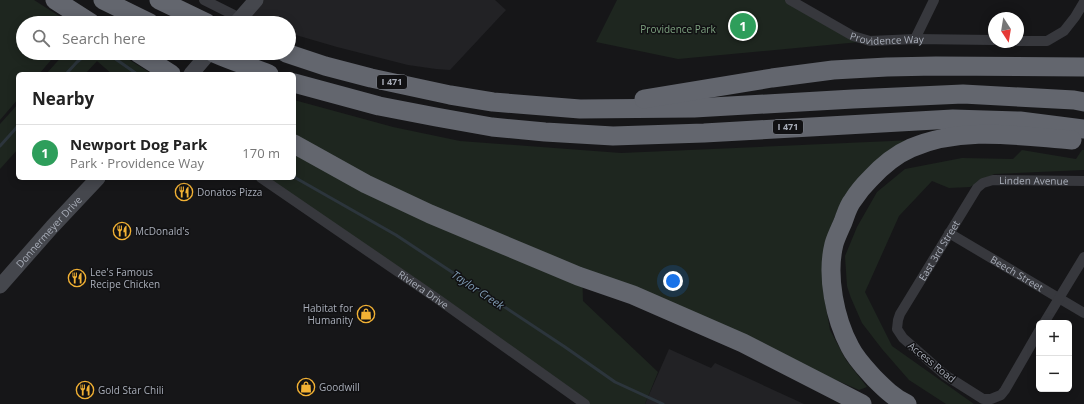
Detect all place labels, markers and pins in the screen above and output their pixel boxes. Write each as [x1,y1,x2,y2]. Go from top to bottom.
pin: 1 [730,11,756,41]
restaurant icon: Donatos Pizza [174,182,194,202]
place label: Donatos Pizza [197,185,262,199]
restaurant icon: McDonald's [112,221,132,241]
place label: McDonald's [135,224,190,238]
place label: Lee's Famous Recipe Chicken [90,265,160,291]
restaurant icon: Lee's Famous Recipe Chicken [67,268,87,288]
place label: Habitat for Humanity [303,301,354,327]
shop icon: Habitat for Humanity [356,304,376,324]
shop icon: Goodwill [296,377,316,397]
restaurant icon: Gold Star Chili [75,380,95,400]
place label: Goodwill [319,380,360,394]
place label: Gold Star Chili [98,383,164,397]

